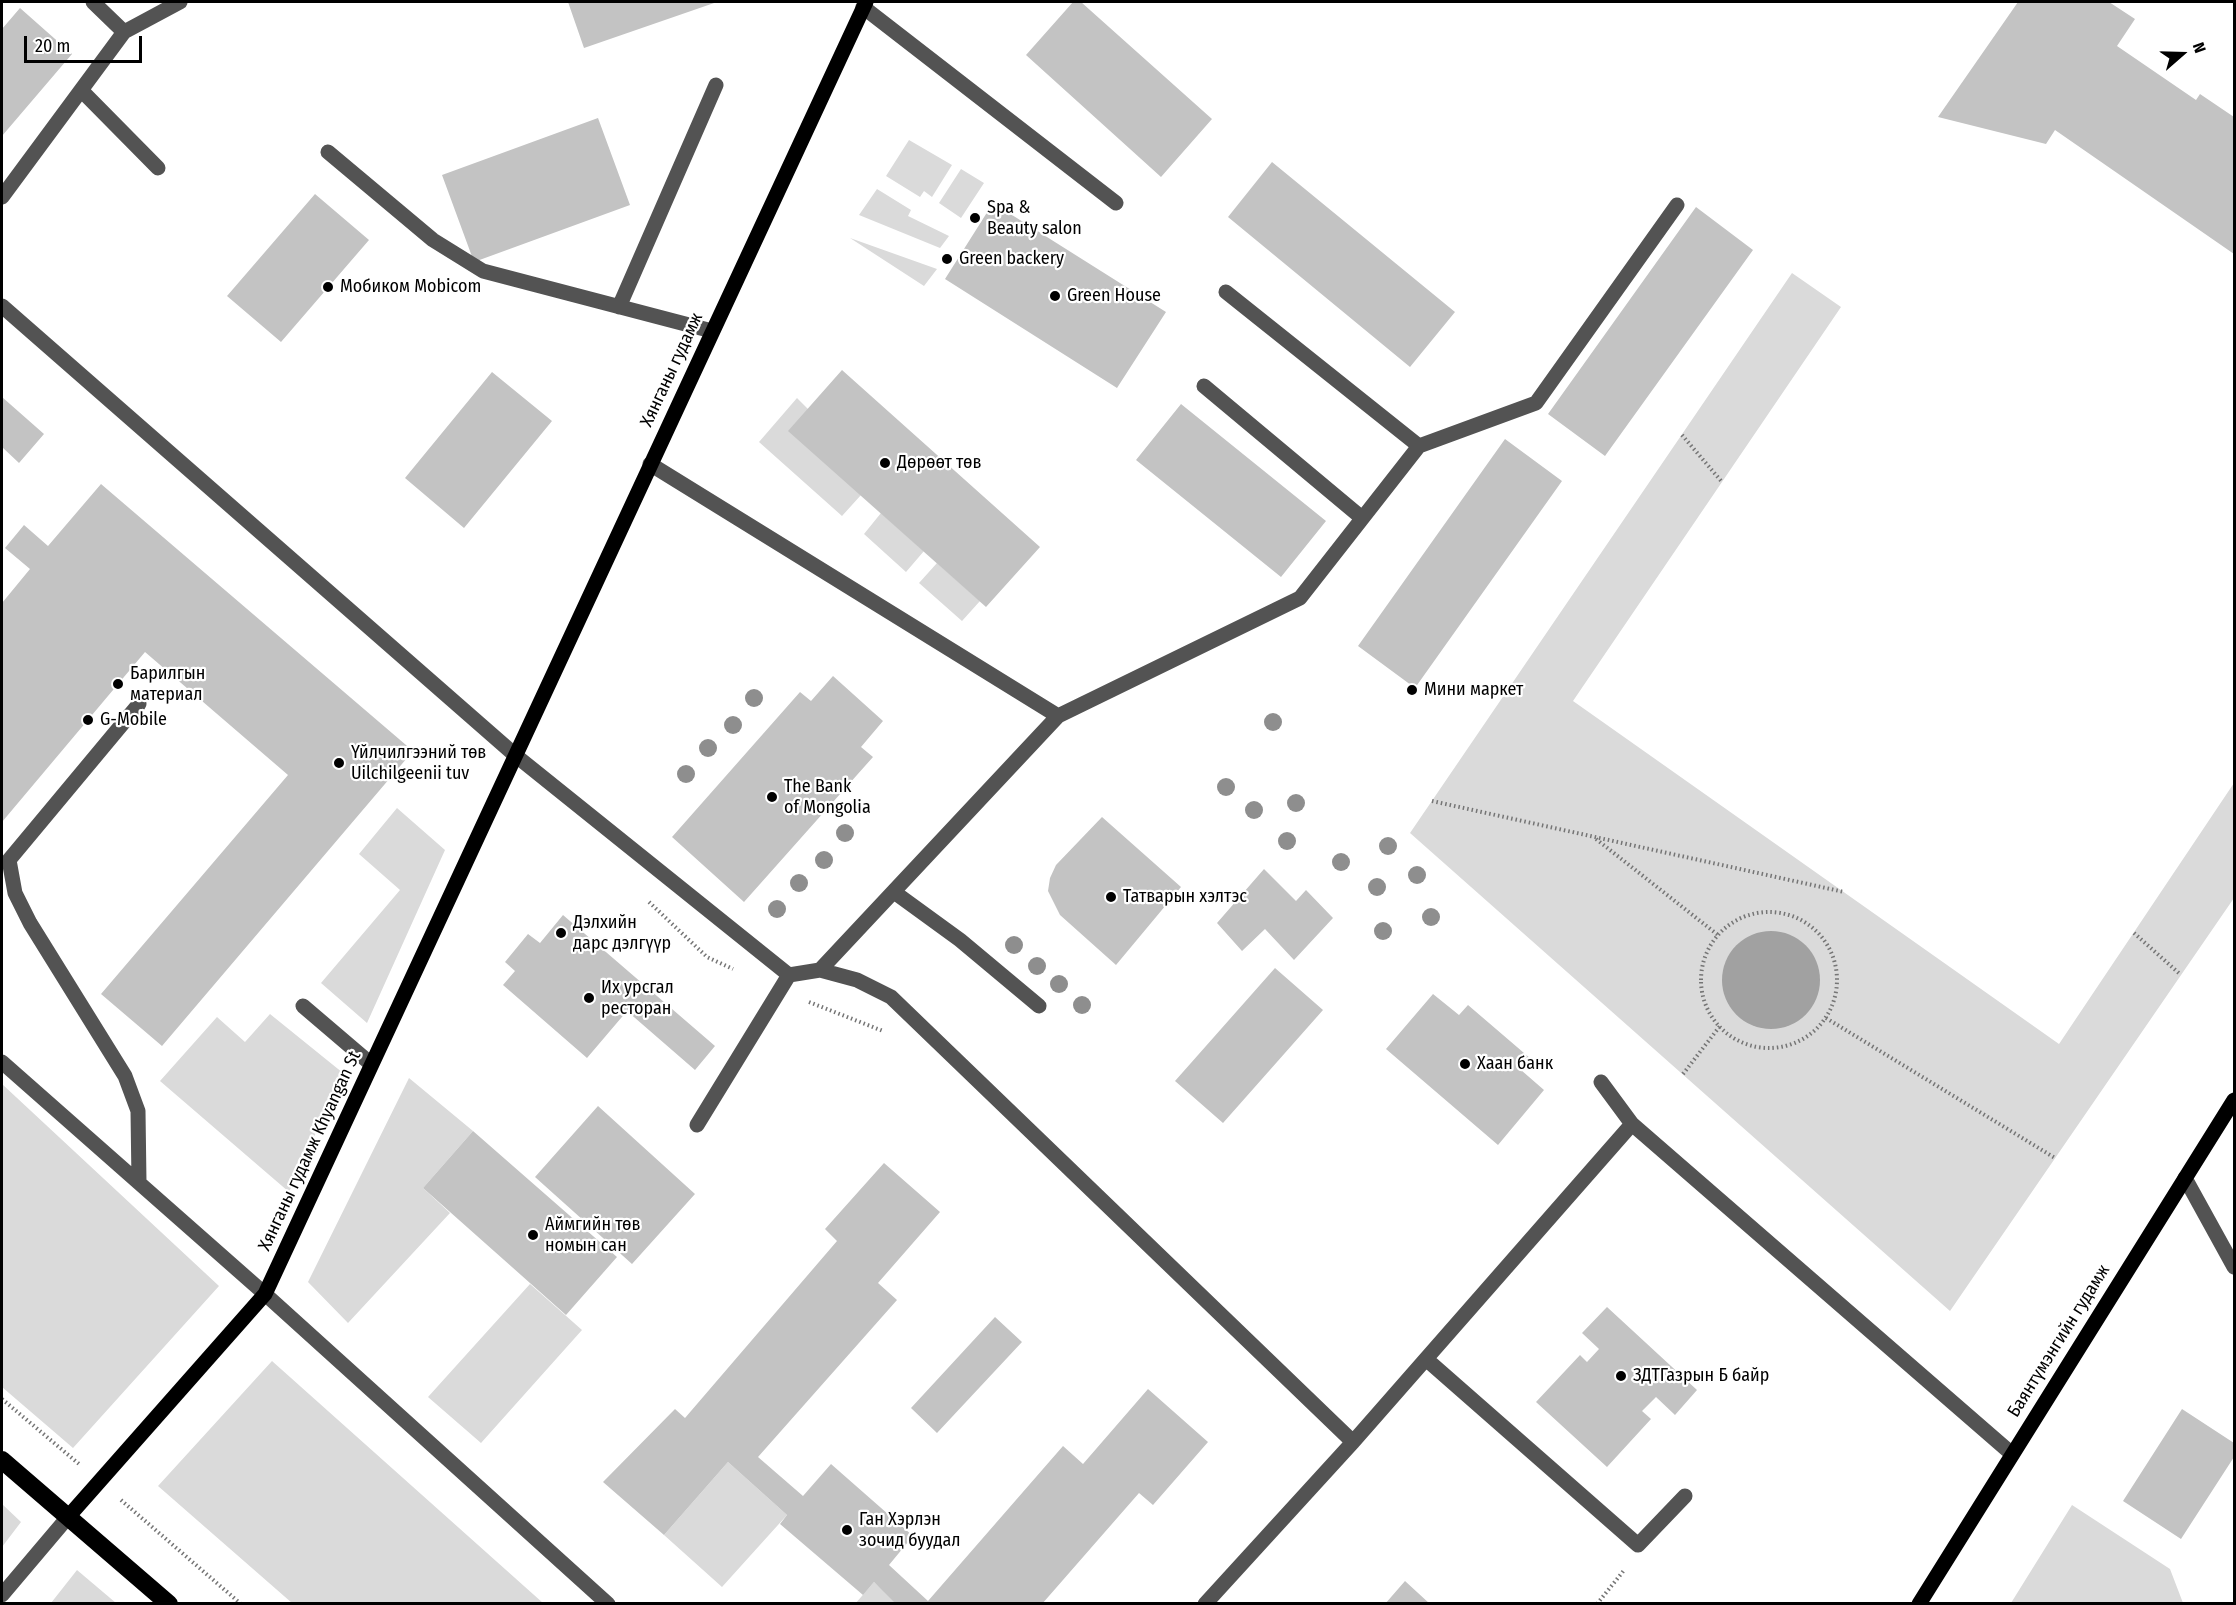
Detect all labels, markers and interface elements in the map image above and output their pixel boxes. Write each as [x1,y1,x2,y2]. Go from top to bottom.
scale bar [27,24,146,62]
north arrow [2152,24,2212,84]
text: 20 m [35,35,70,57]
text: N [2189,40,2210,55]
place label: Spa & Beauty salon [987,197,1082,240]
marker: Spa & Beauty salon [968,211,982,225]
place label: Green backery [959,248,1064,270]
marker: Green backery [940,252,954,266]
place label: Мобиком Mobicom [340,276,481,298]
marker: Мобиком Mobicom [321,280,335,294]
place label: Green House [1067,285,1161,307]
marker: Green House [1048,289,1062,303]
street label: Хянганы гудамж [636,310,708,430]
place label: Дөрөөт төв [897,452,981,474]
marker: Дөрөөт төв [878,456,892,470]
place label: Барилгын материал [130,663,205,706]
marker: Барилгын материал [111,677,125,691]
place label: Мини маркет [1424,679,1523,701]
marker: Мини маркет [1405,683,1419,697]
place label: G-Mobile [100,709,167,731]
marker: G-Mobile [81,713,95,727]
place label: Үйлчилгээний төв Uilchilgeenii tuv [351,742,486,784]
marker: Үйлчилгээний төв Uilchilgeenii tuv [332,756,346,770]
place label: The Bank of Mongolia [784,776,871,818]
marker: The Bank of Mongolia [765,790,779,804]
place label: Татварын хэлтэс [1123,886,1247,908]
marker: Татварын хэлтэс [1104,890,1118,904]
place label: Дэлхийн дарс дэлгүүр [573,912,671,954]
marker: Дэлхийн дарс дэлгүүр [554,926,568,940]
place label: Их урсгал ресторан [601,977,674,1020]
marker: Их урсгал ресторан [582,991,596,1005]
street label: Хянганы гудамж Khyangan St [254,1048,366,1254]
place label: Хаан банк [1477,1053,1553,1075]
marker: Хаан банк [1458,1057,1472,1071]
place label: Аймгийн төв номын сан [545,1214,641,1256]
marker: Аймгийн төв номын сан [526,1228,540,1242]
street label: Баянтүмэнгийн гудамж [2003,1261,2115,1421]
place label: ЗДТГазрын Б байр [1633,1365,1769,1387]
marker: ЗДТГазрын Б байр [1614,1369,1628,1383]
place label: Ган Хэрлэн зочид буудал [859,1509,961,1552]
marker: Ган Хэрлэн зочид буудал [840,1523,854,1537]

